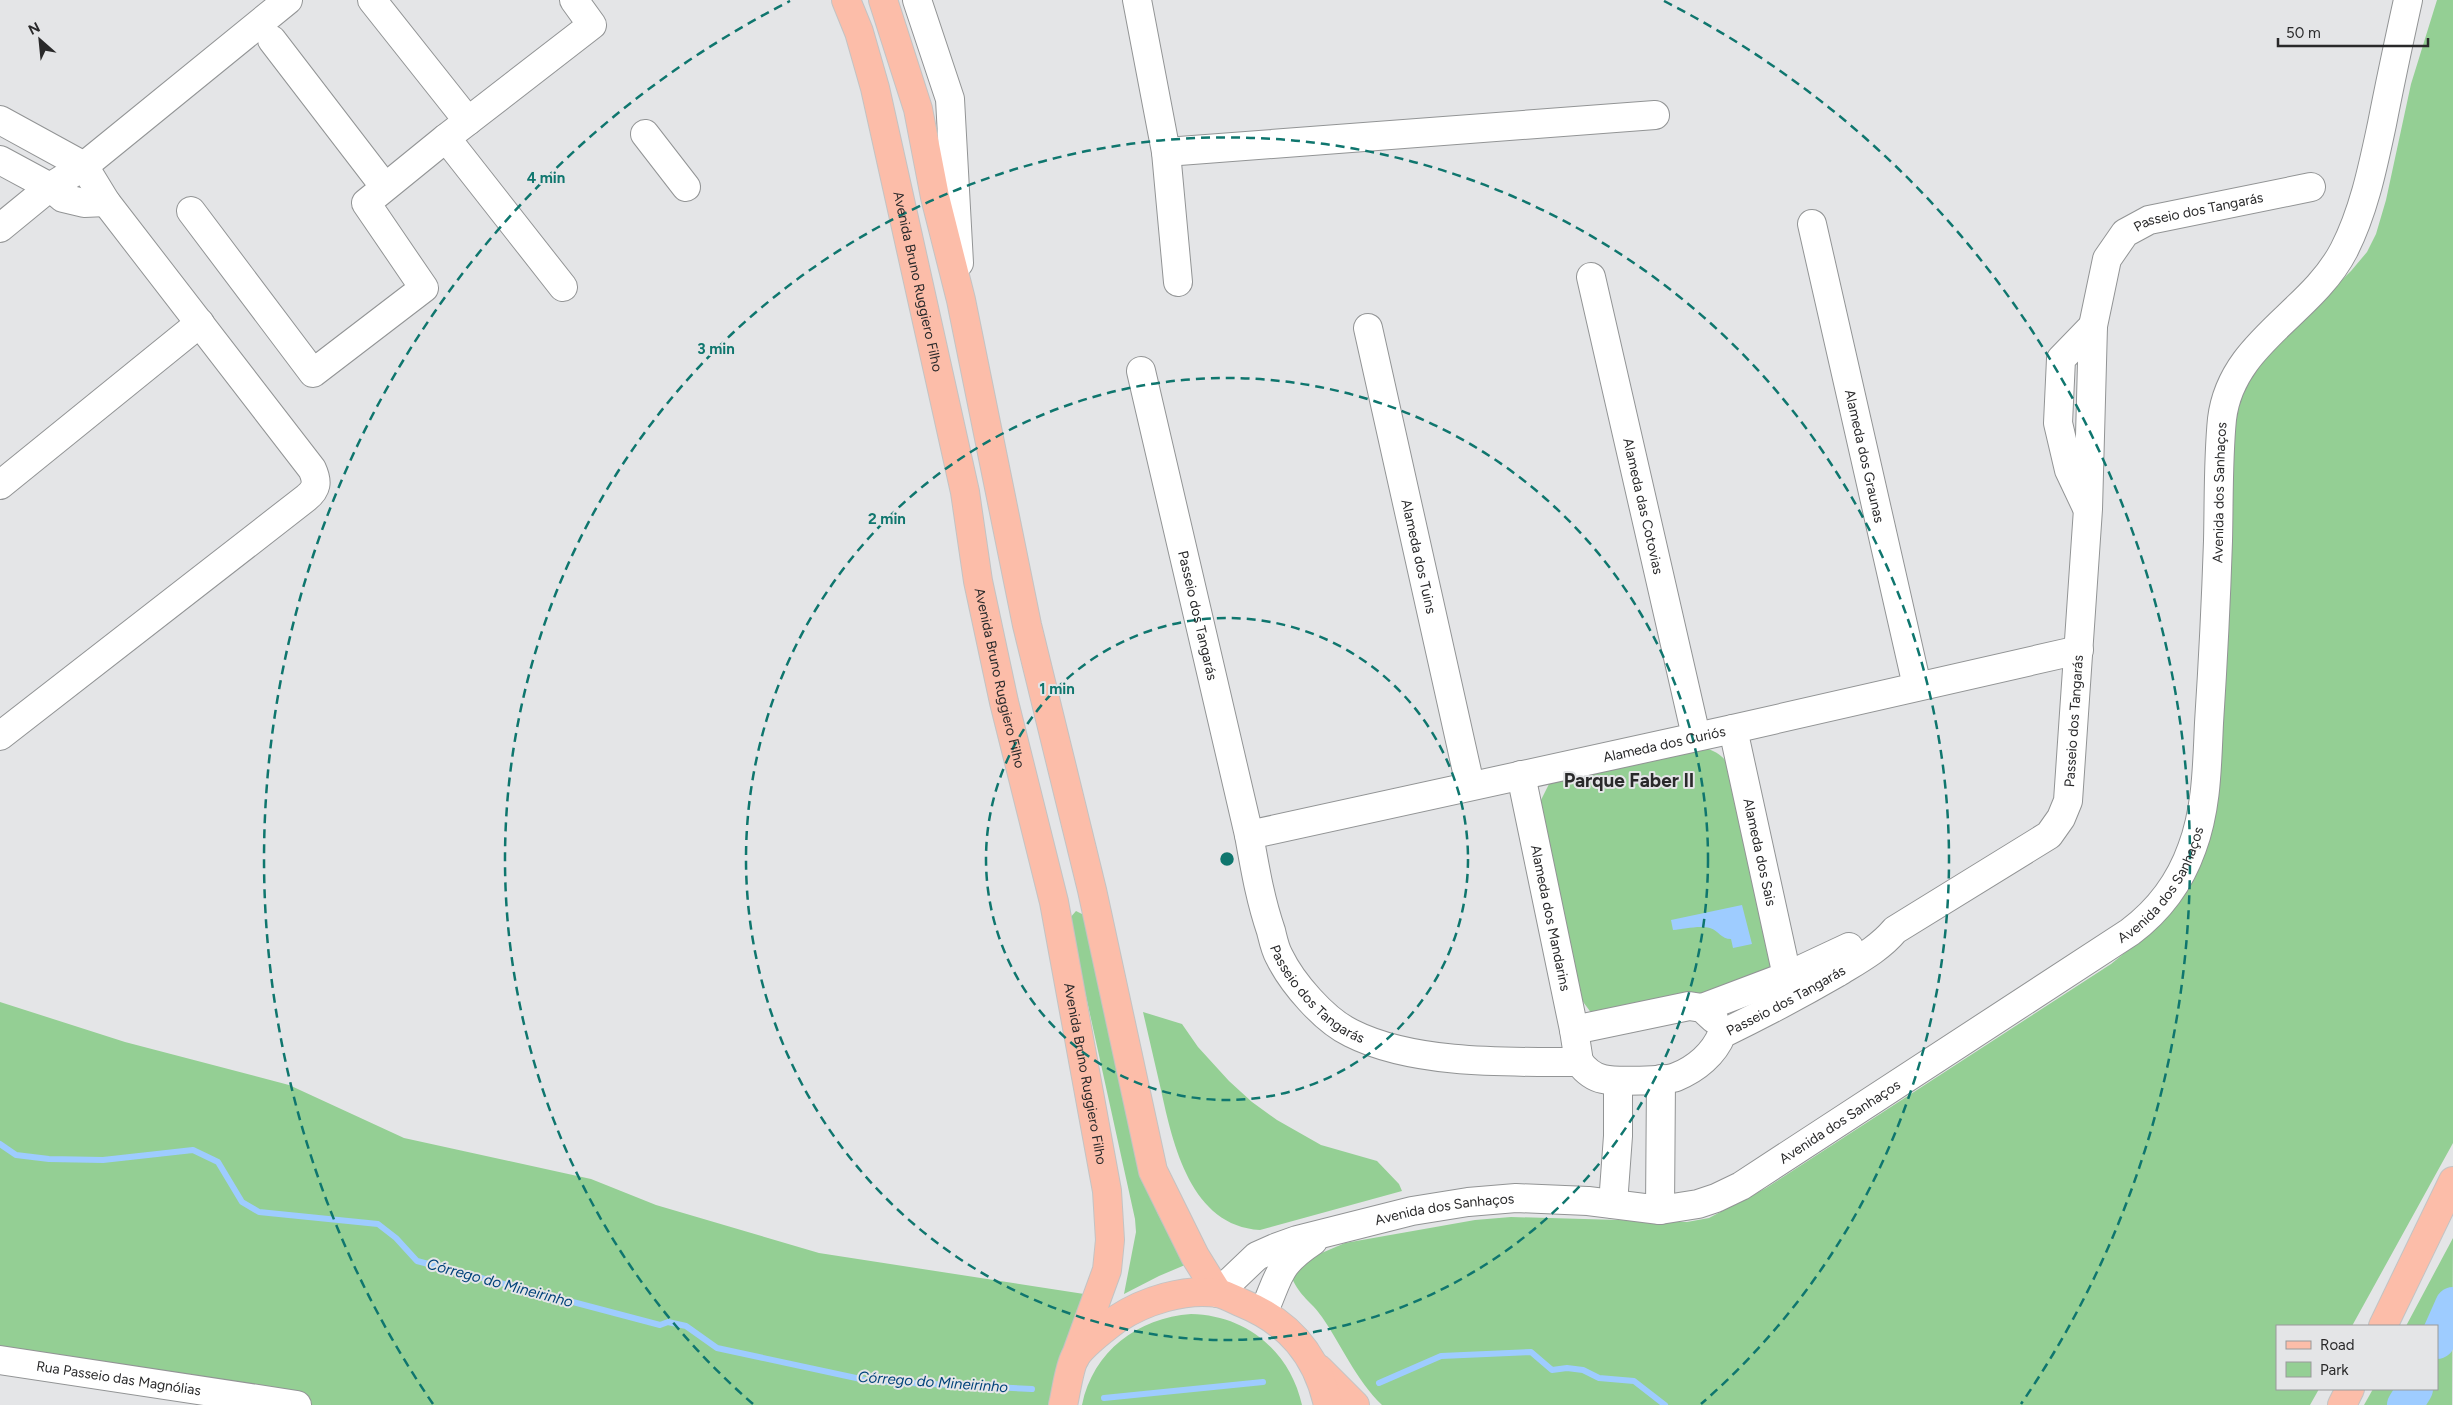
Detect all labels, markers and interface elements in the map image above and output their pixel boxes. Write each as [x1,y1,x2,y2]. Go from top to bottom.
north arrow [15,15,65,65]
scale bar [2278,15,2428,47]
text: N [26,19,43,39]
text: 50 m [2286,24,2321,42]
text: 4 min [527,169,565,187]
street label: Passeio dos Tangarás [2131,189,2265,236]
street label: Avenida Bruno Ruggiero Filho [889,190,946,374]
text: 3 min [697,340,735,358]
street label: Alameda dos Graunas [1841,388,1888,525]
street label: Avenida dos Sanhaços [2209,421,2231,563]
street label: Alameda das Cotovias [1619,436,1667,576]
street label: Alameda dos Tuins [1397,498,1440,615]
text: 2 min [868,510,906,528]
street label: Passeio dos Tangarás [1174,549,1221,682]
street label: Avenida Bruno Ruggiero Filho [971,586,1028,770]
street label: Passeio dos Tangarás [2061,654,2087,788]
text: 1 min [1039,680,1075,698]
street label: Alameda dos Curiós [1601,723,1727,766]
district label: Parque Faber II [1564,769,1694,792]
street label: Alameda dos Sais [1739,797,1779,908]
street label: Avenida dos Sanhaços [2115,825,2207,947]
street label: Alameda dos Mandarins [1527,843,1574,993]
centre of rings [1218,850,1236,868]
street label: Passeio dos Tangarás [1266,943,1367,1047]
street label: Passeio dos Tangarás [1724,962,1849,1040]
street label: Avenida Bruno Ruggiero Filho [1060,981,1110,1166]
street label: Avenida dos Sanhaços [1776,1076,1904,1168]
street label: Avenida dos Sanhaços [1373,1190,1515,1229]
water label: Córrego do Mineirinho [425,1255,575,1311]
legend [2276,1325,2438,1390]
text: Road [2320,1336,2355,1354]
street label: Rua Passeio das Magnólias [35,1358,202,1399]
text: Park [2320,1361,2349,1379]
water label: Córrego do Mineirinho [857,1368,1009,1396]

